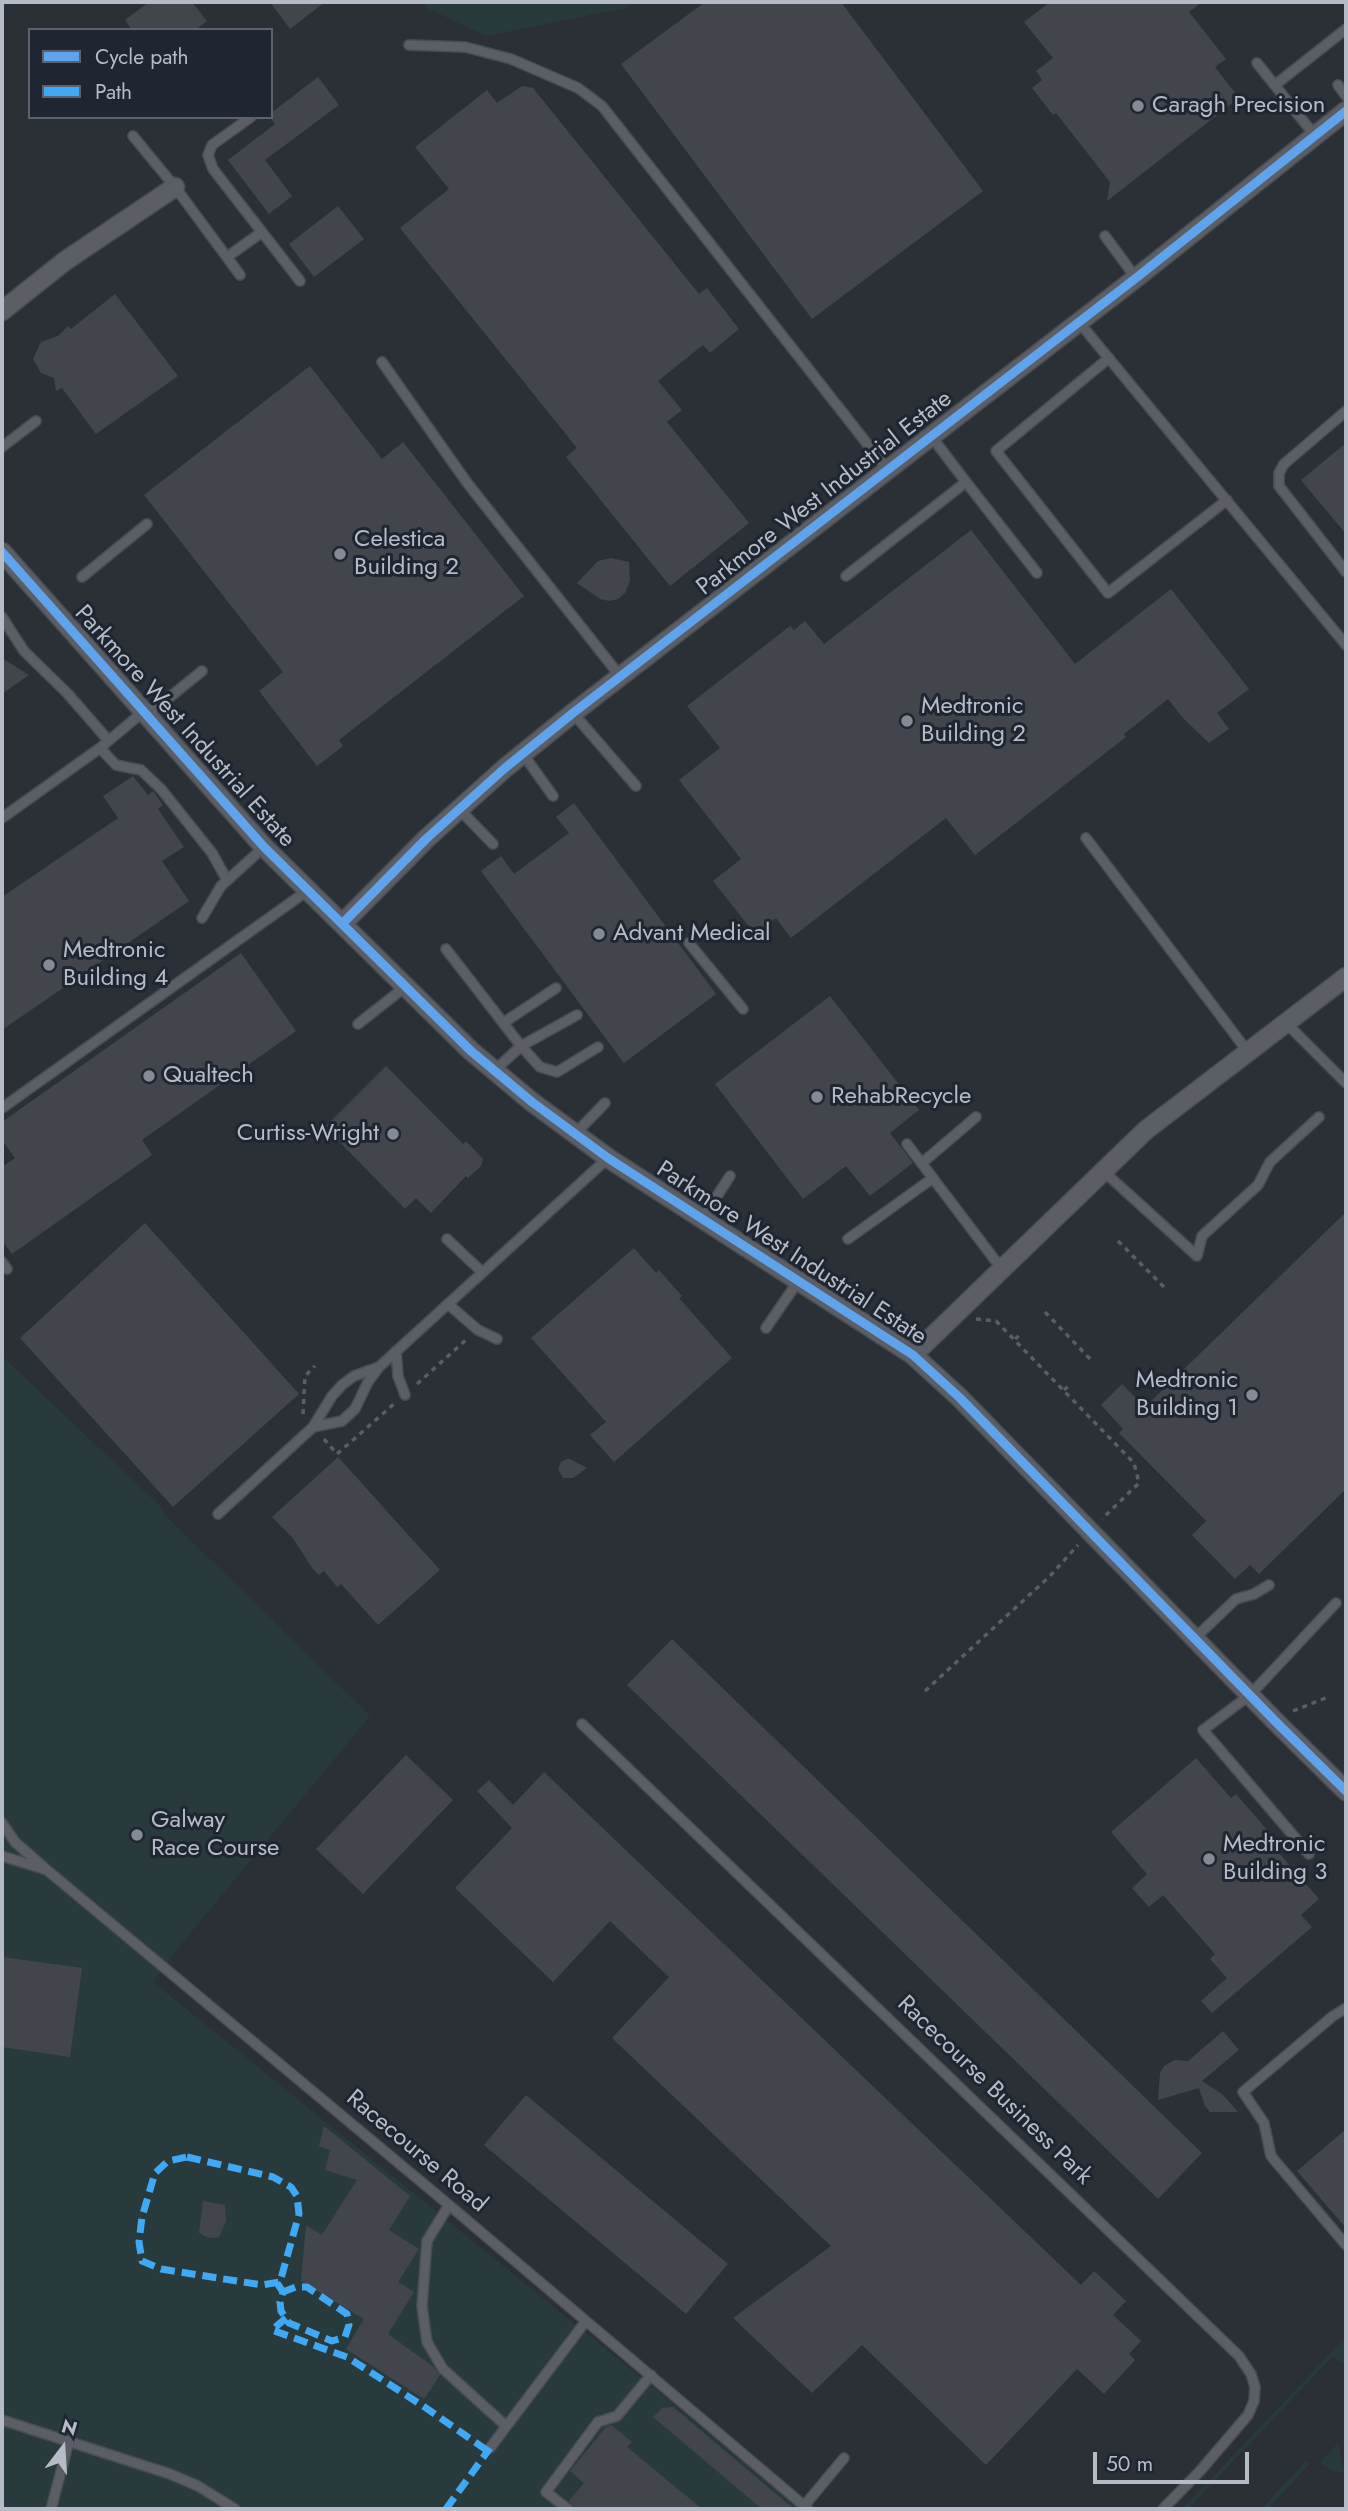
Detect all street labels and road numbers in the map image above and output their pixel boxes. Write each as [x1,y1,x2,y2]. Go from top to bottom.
street label: Parkmore West Industrial Estate [692,385,958,603]
street label: Parkmore West Industrial Estate [68,600,300,854]
street label: Parkmore West Industrial Estate [651,1156,931,1352]
street label: Racecourse Business Park [891,1990,1097,2192]
street label: Racecourse Road [340,2085,492,2219]

